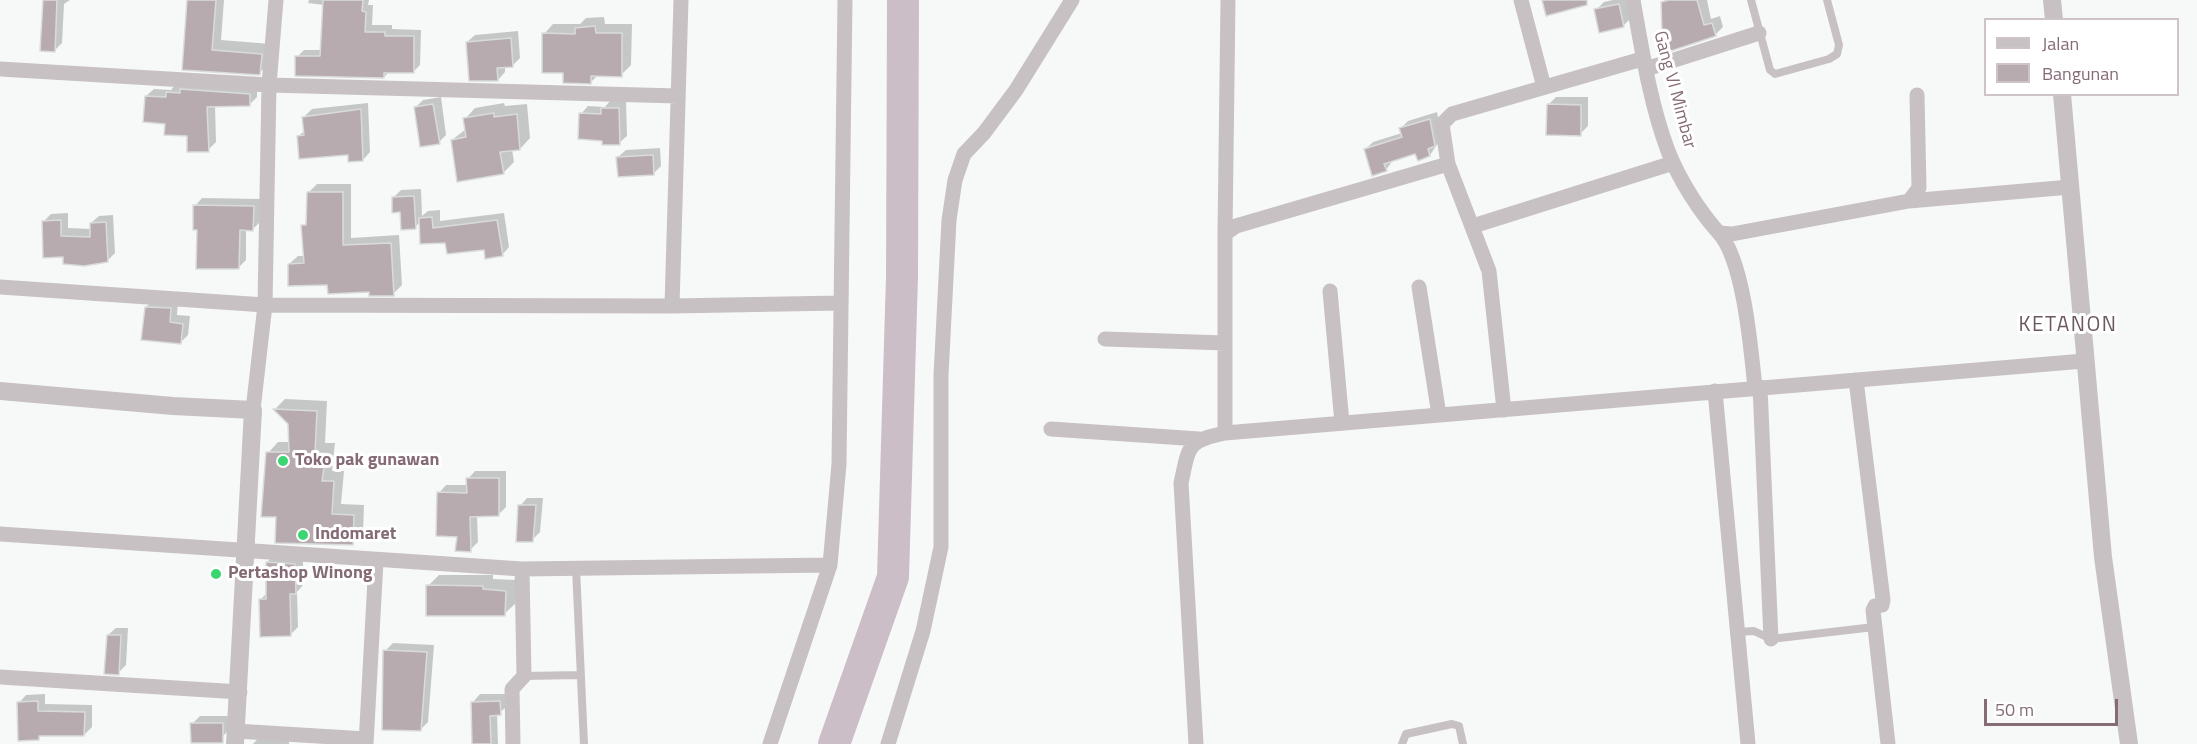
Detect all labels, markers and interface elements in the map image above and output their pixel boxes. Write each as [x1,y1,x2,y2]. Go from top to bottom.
legend [1984,18,2179,96]
street label: Gang VI Mimbar [1648,29,1700,151]
text: Jalan [2042,30,2079,57]
text: Bangunan [2042,60,2119,87]
district label: KETANON [2019,313,2117,339]
place label: Toko pak gunawan [295,450,439,472]
marker: Toko pak gunawan [276,454,290,468]
place label: Indomaret [315,524,396,546]
marker: Indomaret [296,528,310,542]
place label: Pertashop Winong [228,563,372,585]
marker: Pertashop Winong [209,567,223,581]
scale bar [1987,687,2120,725]
text: 50 m [1995,696,2034,723]

